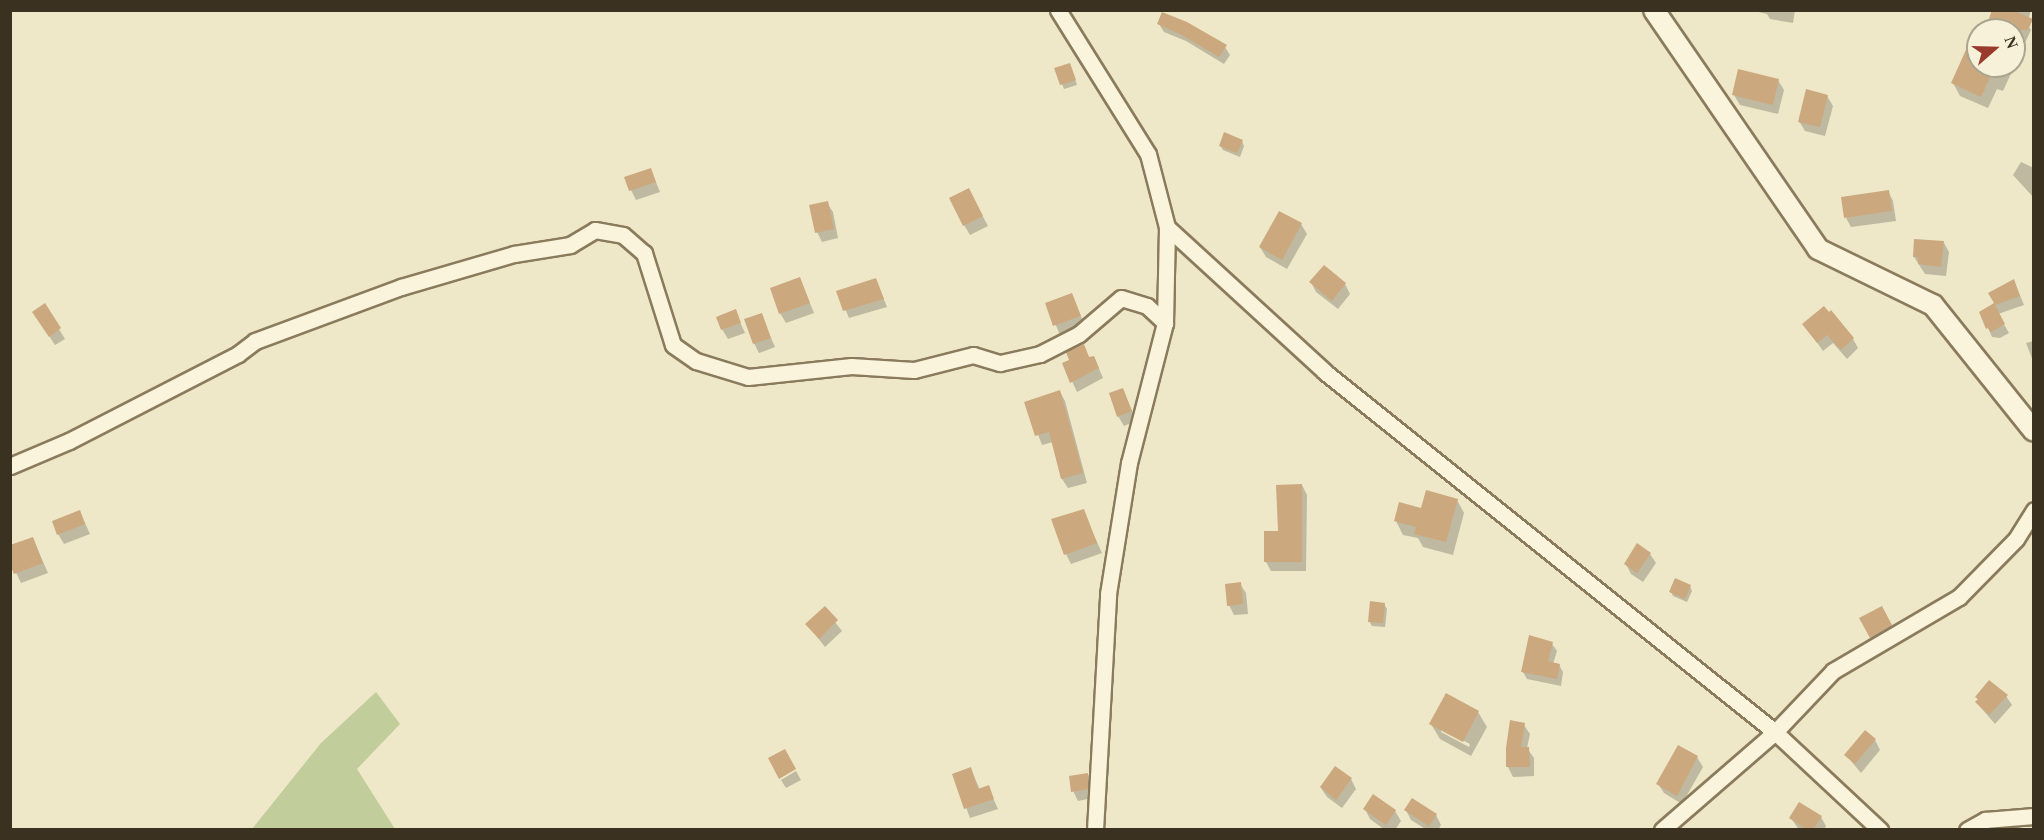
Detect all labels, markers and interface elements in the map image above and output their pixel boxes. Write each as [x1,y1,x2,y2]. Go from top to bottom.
north arrow [1966,18,2026,78]
text: N [2002,34,2021,51]

